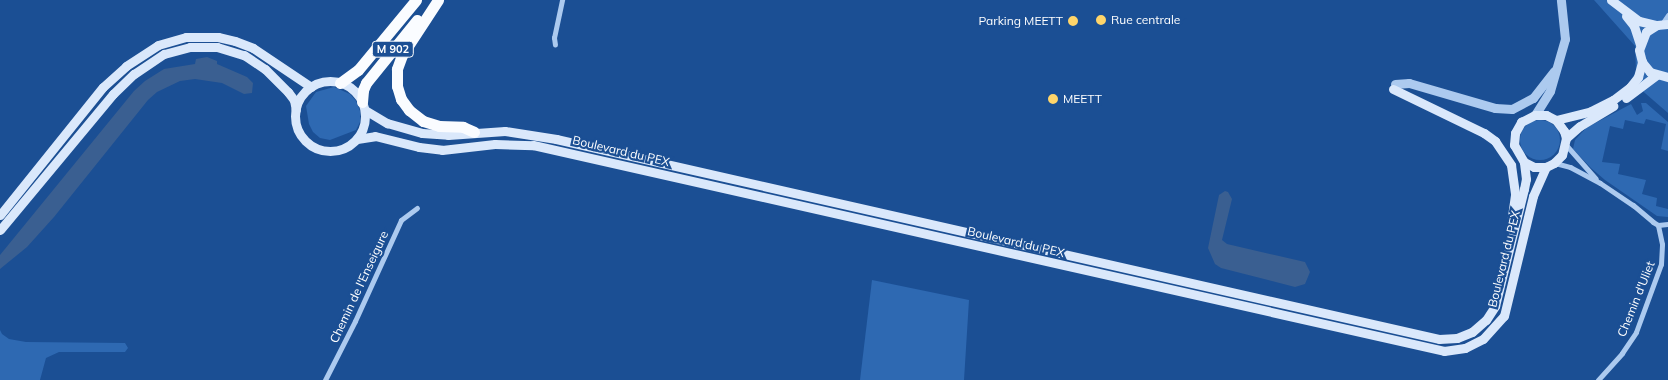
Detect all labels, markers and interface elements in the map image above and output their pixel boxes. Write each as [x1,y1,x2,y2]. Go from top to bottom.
place label: Rue centrale [1111,13,1180,27]
place label: Parking MEETT [979,14,1063,28]
marker: Rue centrale [1095,14,1107,26]
marker: Parking MEETT [1067,15,1079,27]
road number: M 902 [372,41,414,58]
place label: MEETT [1063,92,1102,106]
marker: MEETT [1047,93,1059,105]
street label: Boulevard du PEX [571,133,671,169]
street label: Boulevard du PEX [1485,209,1523,309]
street label: Boulevard du PEX [966,224,1066,260]
street label: Chemin de l'Enseigure [327,229,391,345]
street label: Chemin d'Uliet [1614,259,1658,339]

